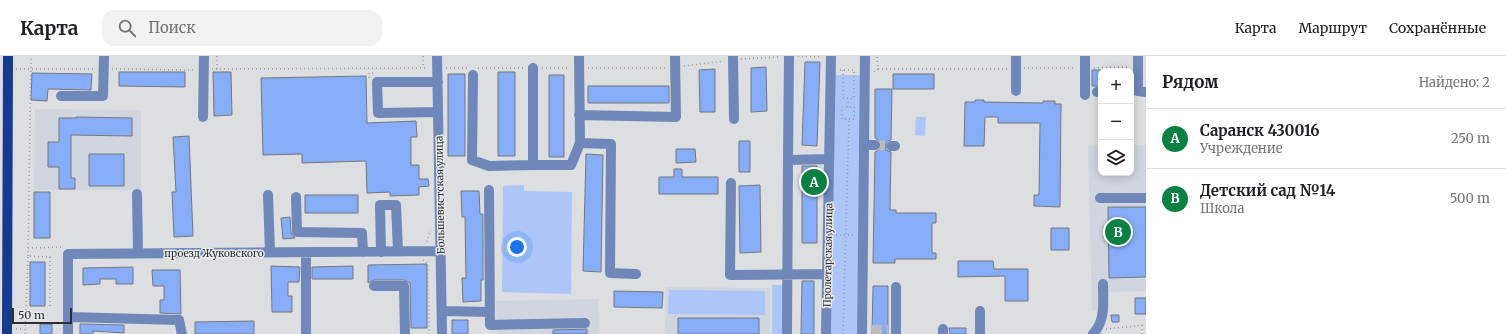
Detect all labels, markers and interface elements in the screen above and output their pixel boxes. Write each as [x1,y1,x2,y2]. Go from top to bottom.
search box [102,10,382,46]
text: Карта [20,16,78,40]
icon: search [116,17,138,39]
text: Поиск [148,18,196,37]
text: Карта [1235,19,1276,37]
text: Маршрут [1298,19,1367,37]
text: Сохранённые [1389,19,1486,37]
map controls [1098,68,1134,176]
button: + [1098,68,1134,104]
text: Рядом [1162,71,1218,93]
text: Найдено: 2 [1419,74,1490,91]
button: − [1098,104,1134,140]
text: Саранск 430016 [1200,121,1320,140]
text: A [1170,130,1180,147]
text: 250 m [1451,130,1490,147]
street label: Большевистская улица [432,135,448,254]
button: layers [1098,140,1134,176]
text: Учреждение [1200,140,1282,157]
pin: A [801,167,827,197]
text: Детский сад №14 [1200,181,1335,200]
text: B [1170,190,1180,207]
text: 500 m [1450,190,1490,207]
text: Школа [1200,200,1244,217]
street label: Пролетарская улица [821,202,835,307]
pin: B [1105,217,1131,247]
your location [507,237,527,257]
street label: проезд Жуковского [164,247,264,260]
scale bar [12,306,72,325]
text: 50 m [18,308,45,322]

